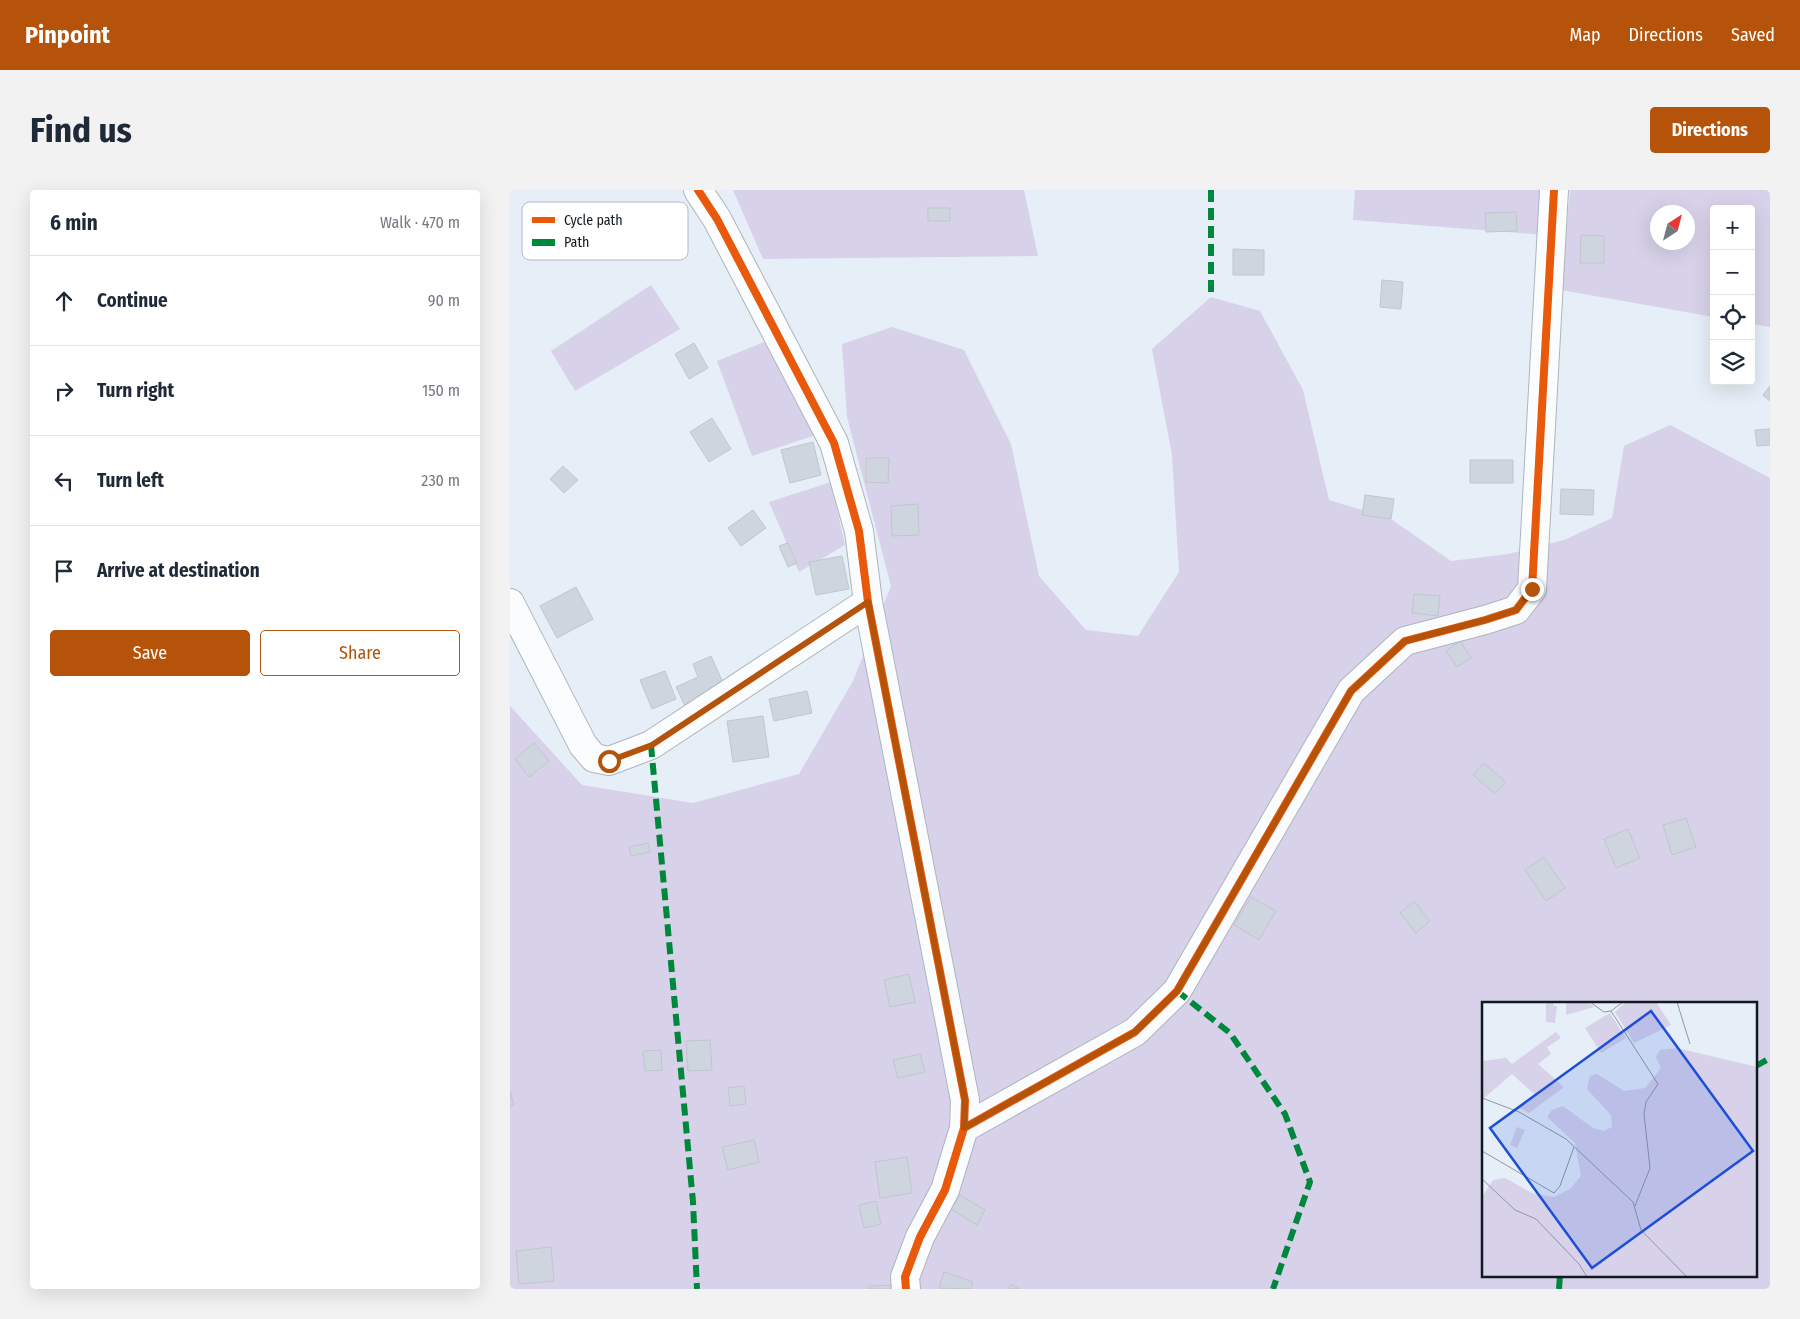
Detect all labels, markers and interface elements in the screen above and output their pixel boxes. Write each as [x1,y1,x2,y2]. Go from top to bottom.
text: Pinpoint [25,21,110,49]
text: Map [1569,24,1601,46]
text: Directions [1629,24,1703,46]
text: Saved [1731,24,1775,46]
button: Directions [1650,107,1770,153]
text: Find us [30,109,132,151]
legend [522,202,688,260]
north arrow [1650,205,1695,250]
map controls [1710,205,1755,385]
button: + [1710,205,1755,250]
text: 6 min [50,210,98,236]
text: Cycle path [564,212,623,229]
text: Walk · 470 m [380,213,460,232]
text: Path [564,234,589,251]
button: − [1710,250,1755,295]
icon: ahead [50,287,78,315]
text: Continue [97,289,168,312]
text: 90 m [428,291,460,310]
button: locate [1710,295,1755,340]
button: layers [1710,340,1755,385]
icon: right [50,377,78,405]
text: Turn right [97,379,174,402]
text: 150 m [422,381,460,400]
icon: left [50,467,78,495]
text: Turn left [97,469,164,492]
text: 230 m [421,471,460,490]
icon: arrive [50,557,78,585]
text: Arrive at destination [97,559,260,582]
route end [1521,578,1544,601]
button: Save [50,630,250,676]
button: Share [260,630,460,676]
route start [598,750,621,773]
inset map [1482,1002,1758,1276]

